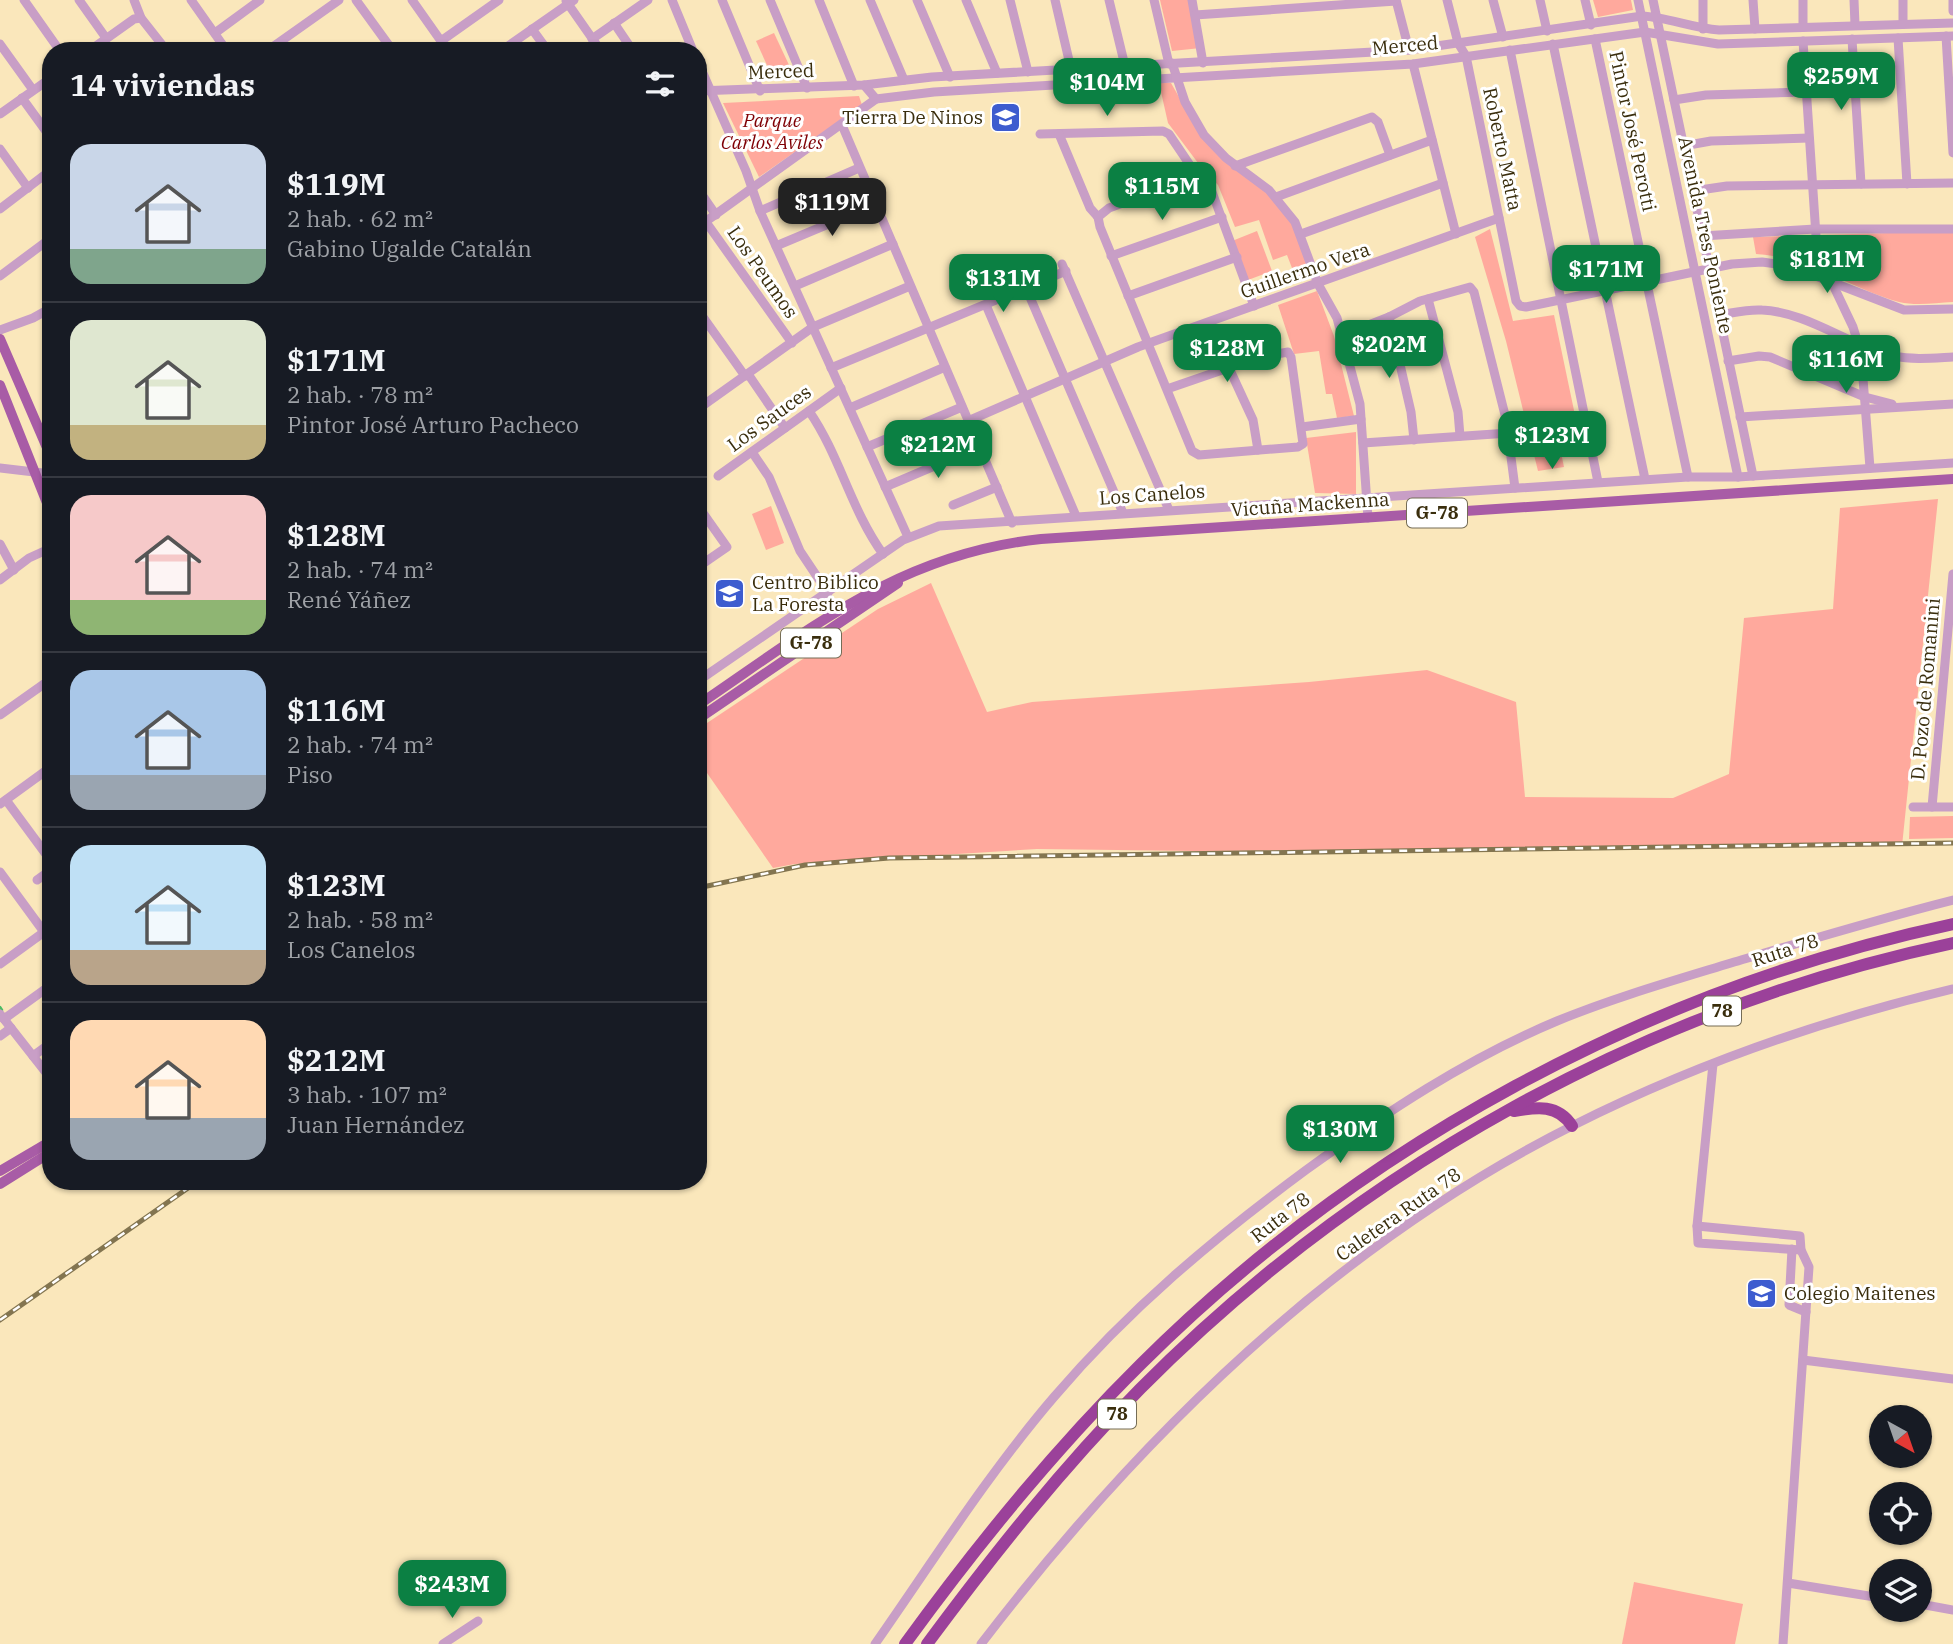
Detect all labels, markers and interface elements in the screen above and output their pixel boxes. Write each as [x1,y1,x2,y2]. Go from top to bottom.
street label: Merced [1371,30,1439,60]
street label: Pintor José Perotti [1604,49,1662,213]
pin: $259M [1792,52,1890,112]
street label: Merced [747,58,815,84]
pin: $104M [1058,58,1156,118]
text: $259M [1803,60,1879,90]
text: 14 viviendas [70,65,255,104]
icon: filters [641,65,679,103]
text: $104M [1069,66,1145,96]
street label: Roberto Matta [1478,85,1528,213]
school or university icon: Tierra De Ninos [989,100,1023,134]
place label: Tierra De Ninos [842,105,983,129]
park label: Parque Carlos Aviles [721,108,823,154]
street label: Avenida Tres Poniente [1673,134,1739,336]
pin: $115M [1113,162,1211,222]
text: $119M [287,164,386,203]
text: $115M [1124,170,1200,200]
icon: home [126,172,210,256]
pin: $119M [783,178,881,238]
text: $119M [794,186,870,216]
text: 2 hab. · 62 m² [287,203,433,233]
street label: Los Peumos [722,221,804,323]
text: Gabino Ugalde Catalán [287,233,532,263]
pin: $181M [1778,236,1876,295]
street label: Guillermo Vera [1237,237,1373,303]
text: $181M [1789,243,1865,273]
pin: $171M [1557,246,1655,305]
text: $171M [1568,253,1644,283]
pin: $131M [954,254,1052,314]
text: $131M [965,262,1041,292]
pin: $202M [1340,320,1438,380]
pin: $128M [1178,324,1276,384]
text: $202M [1351,328,1427,358]
text: $128M [1189,332,1265,362]
pin: $116M [1797,336,1895,395]
text: $171M [287,340,386,379]
text: $116M [1808,343,1884,373]
icon: home [126,348,210,432]
text: 2 hab. · 78 m² [287,379,433,409]
street label: Los Sauces [722,379,816,457]
text: Pintor José Arturo Pacheco [287,409,579,439]
pin: $123M [1503,412,1601,471]
text: $123M [1514,419,1590,449]
pin: $212M [889,420,987,480]
text: $212M [900,428,976,458]
street label: Los Canelos [1098,478,1206,510]
street label: Vicuña Mackenna [1230,486,1390,522]
road number: G-78 [1407,499,1467,528]
text: $128M [287,515,386,554]
icon: home [126,523,210,607]
text: 2 hab. · 74 m² [287,554,433,584]
place label: Centro Biblico La Foresta [752,570,879,616]
school or university icon: Centro Biblico La Foresta [712,576,746,610]
text: René Yáñez [287,584,411,614]
street label: D. Pozo de Romanini [1905,597,1945,781]
road number: G-78 [781,628,841,658]
text: $116M [287,690,386,729]
icon: home [126,698,210,782]
text: 2 hab. · 74 m² [287,729,433,759]
text: Piso [287,759,333,789]
text: $123M [287,865,386,904]
icon: home [126,873,210,957]
text: 2 hab. · 58 m² [287,904,433,934]
street label: Ruta 78 [1749,928,1821,972]
text: Los Canelos [287,934,416,964]
road number: 78 [1703,996,1741,1026]
text: $212M [287,1040,386,1079]
icon: home [126,1048,210,1132]
text: 3 hab. · 107 m² [287,1079,447,1109]
pin: $130M [1291,1106,1389,1165]
text: Juan Hernández [287,1109,465,1139]
text: $130M [1302,1113,1378,1143]
street label: Caletera Ruta 78 [1331,1162,1465,1266]
street label: Ruta 78 [1246,1186,1314,1248]
school or university icon: Colegio Maitenes [1744,1276,1778,1310]
place label: Colegio Maitenes [1784,1281,1936,1305]
road number: 78 [1098,1400,1136,1428]
north arrow [1869,1405,1932,1468]
map controls [1869,1405,1932,1622]
button: locate [1869,1482,1932,1545]
button: layers [1869,1559,1932,1622]
pin: $243M [403,1560,501,1620]
text: $243M [414,1568,490,1598]

